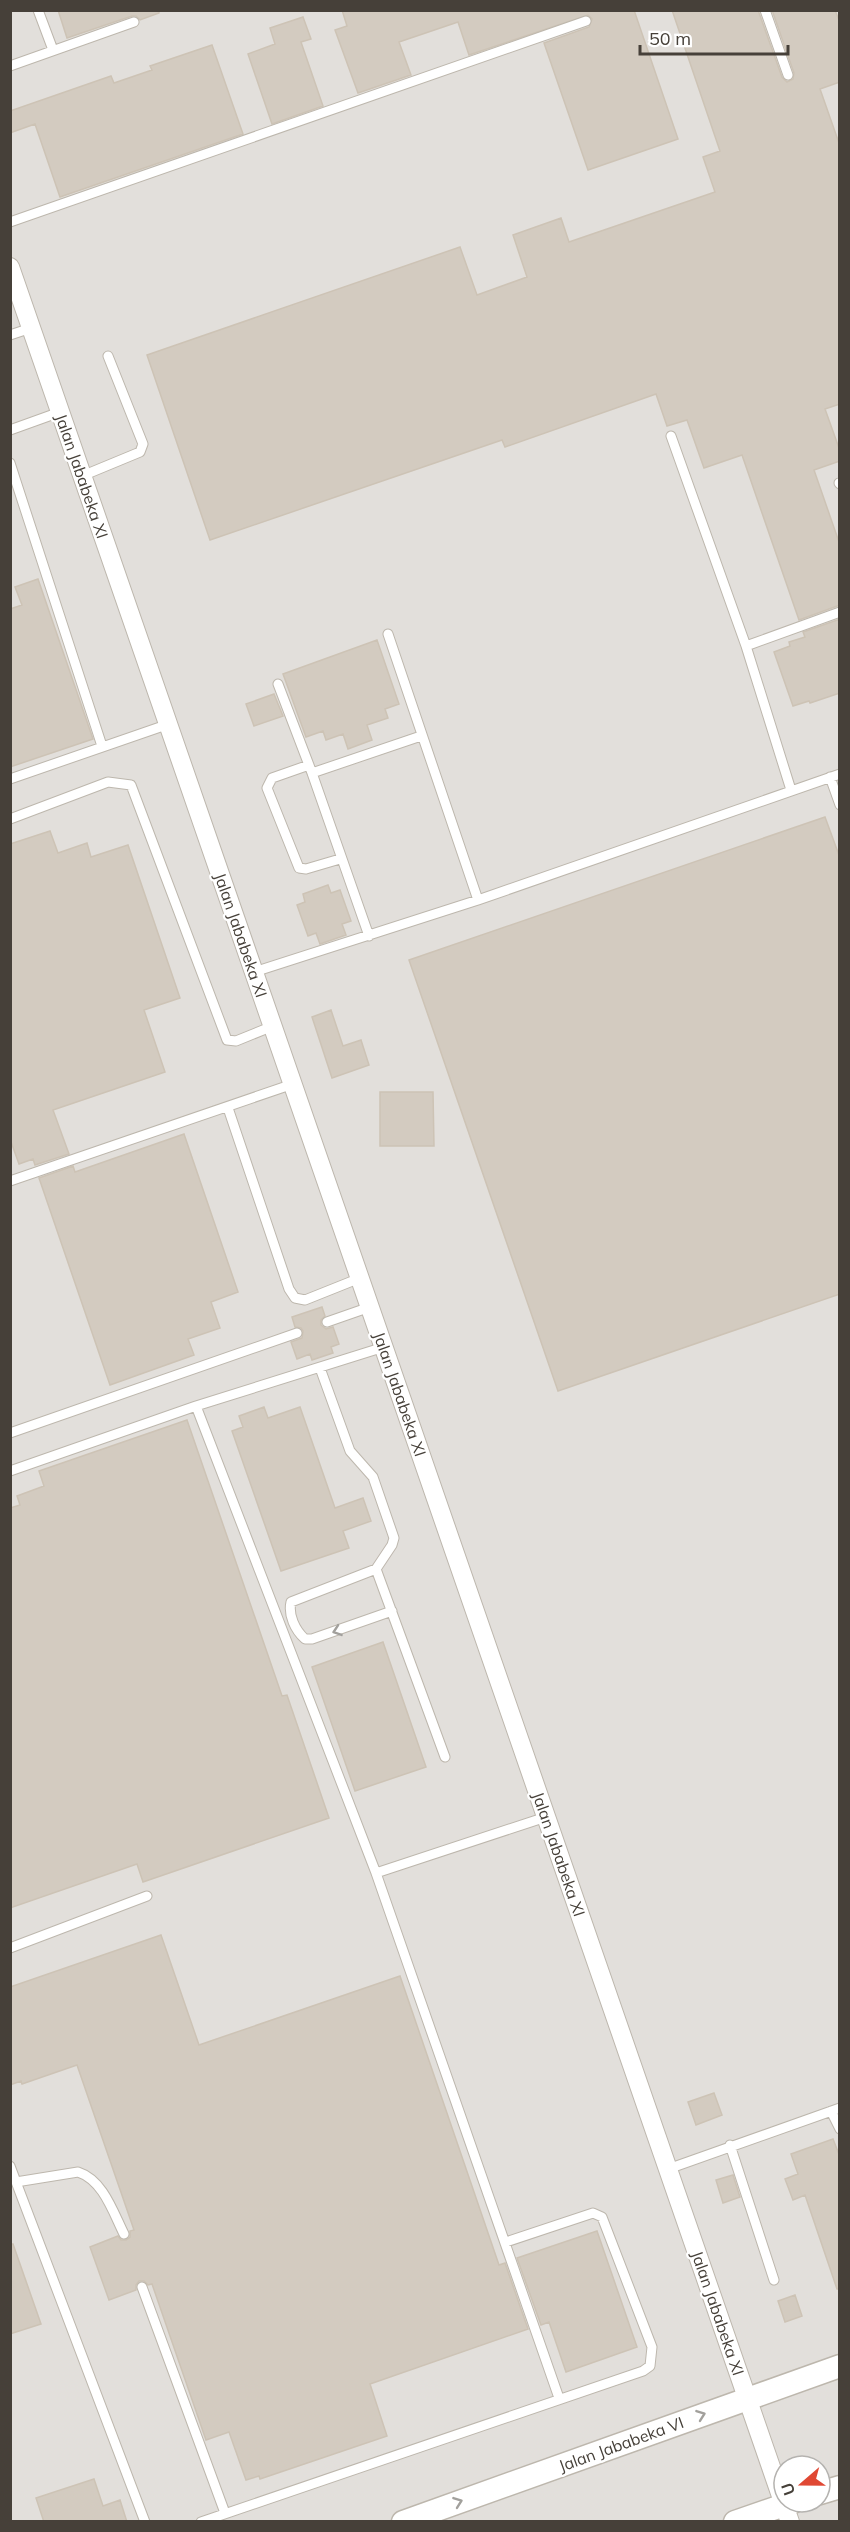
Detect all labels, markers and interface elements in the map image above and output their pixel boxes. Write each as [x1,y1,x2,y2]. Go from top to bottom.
scale bar [640,18,788,56]
text: 50 m [649,27,691,50]
street label: Jalan Jababeka XI [51,411,113,541]
street label: Jalan Jababeka XI [210,870,272,1000]
street label: Jalan Jababeka XI [369,1329,431,1459]
one-way arrow [332,1623,343,1636]
street label: Jalan Jababeka XI [528,1789,590,1919]
street label: Jalan Jababeka XI [687,2248,749,2378]
one-way arrow [695,2410,706,2422]
street label: Jalan Jababeka VI [556,2412,686,2476]
north arrow [772,2454,832,2514]
text: U [776,2480,799,2498]
one-way arrow [452,2496,463,2509]

